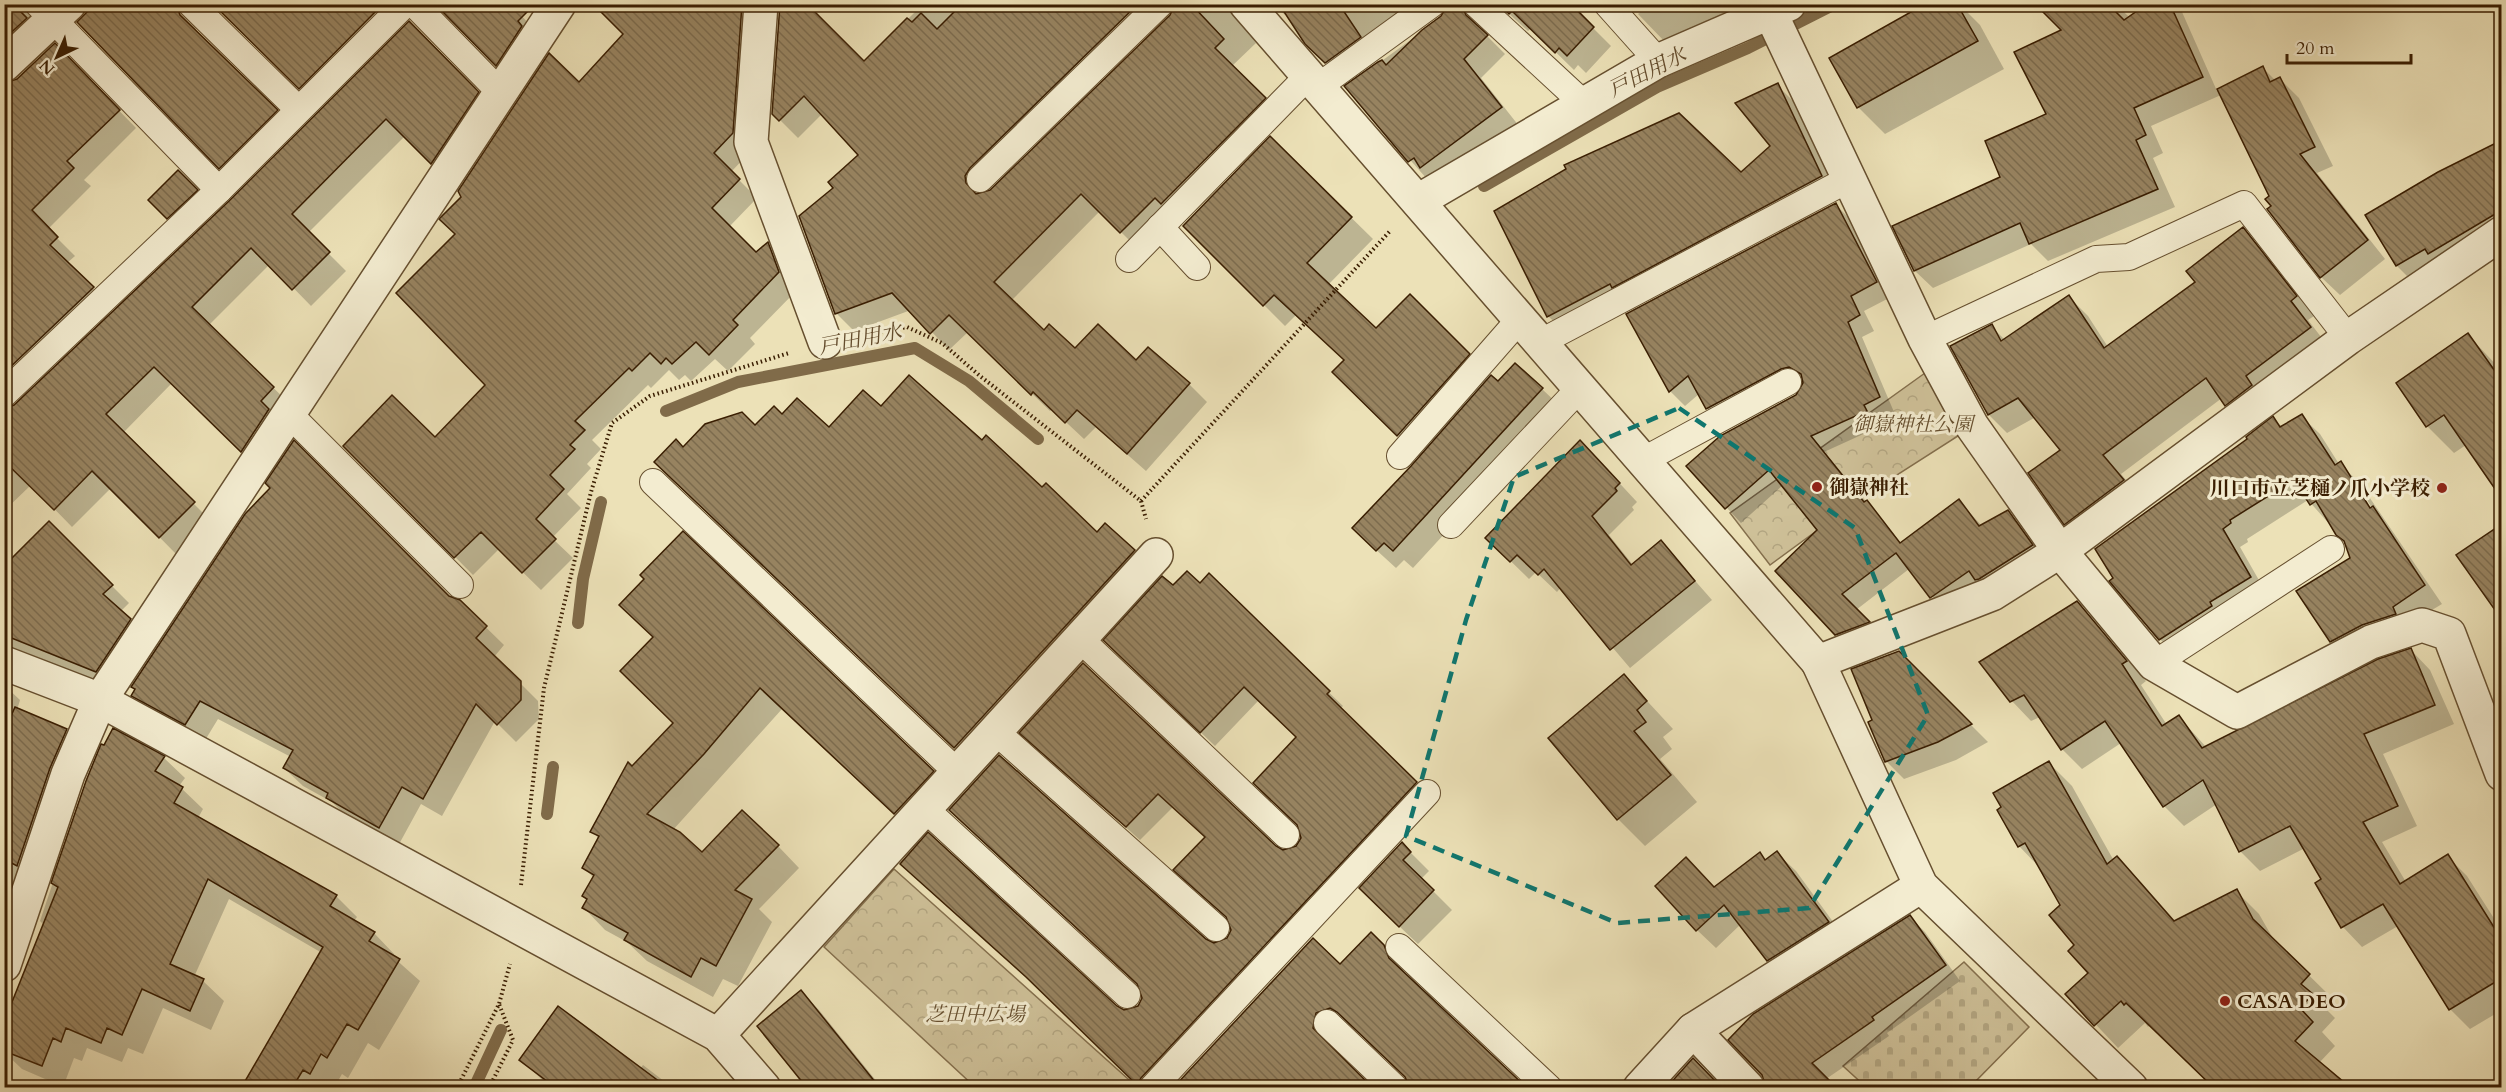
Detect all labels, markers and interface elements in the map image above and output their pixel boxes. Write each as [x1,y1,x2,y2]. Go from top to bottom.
north arrow [27,27,87,87]
scale bar [2287,27,2412,65]
text: 20 m [2296,36,2335,61]
water label: 戸田用水 [1603,40,1693,104]
text: N [35,54,60,80]
water label: 戸田用水 [816,317,906,362]
park label: 御嶽神社公園 [1853,411,1976,438]
place label: 御嶽神社 [1829,474,1909,501]
place label: 川口市立芝樋ノ爪小学校 [2210,475,2430,502]
marker: 御嶽神社 [1810,480,1824,494]
marker: 川口市立芝樋ノ爪小学校 [2435,481,2449,495]
place label: CASA DEO [2237,988,2346,1015]
marker: CASA DEO [2218,994,2232,1008]
park label: 芝田中広場 [925,1001,1027,1028]

